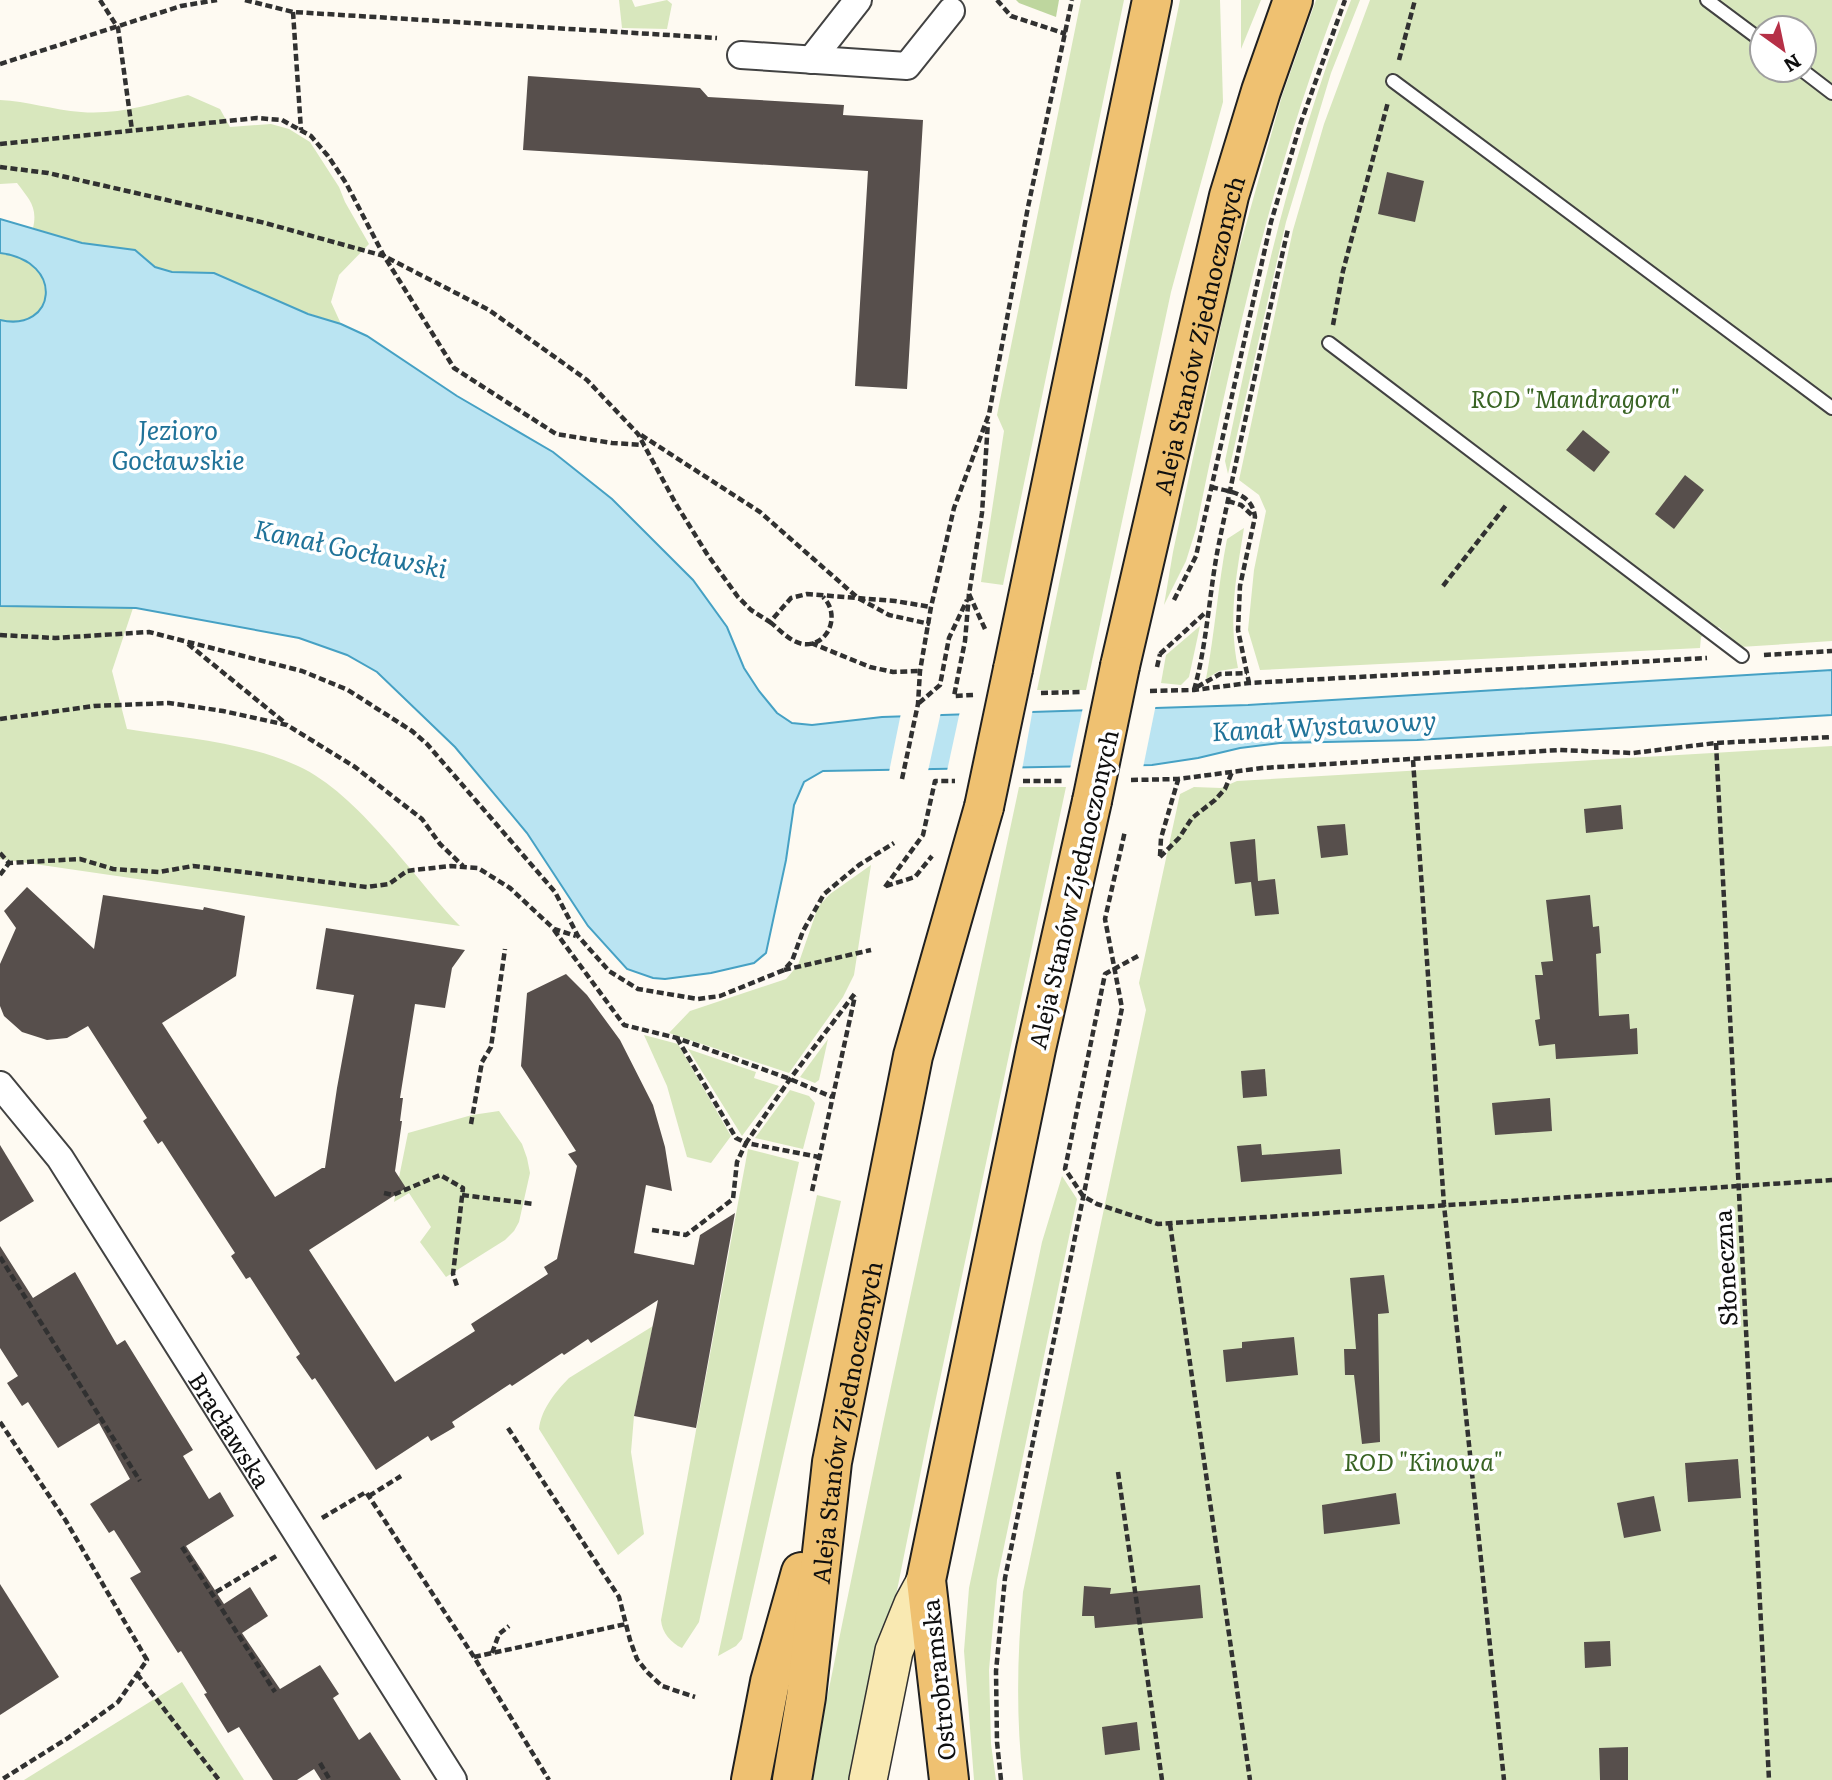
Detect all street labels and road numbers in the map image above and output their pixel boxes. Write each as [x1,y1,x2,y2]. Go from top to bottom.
street label: Aleja Stanów Zjednoczonych [1143,171,1252,498]
street label: Aleja Stanów Zjednoczonych [1018,726,1126,1052]
street label: Słoneczna [1703,1209,1745,1327]
street label: Aleja Stanów Zjednoczonych [801,1257,889,1585]
street label: Bracławska [181,1364,281,1494]
street label: Ostrobramska [911,1597,963,1763]

